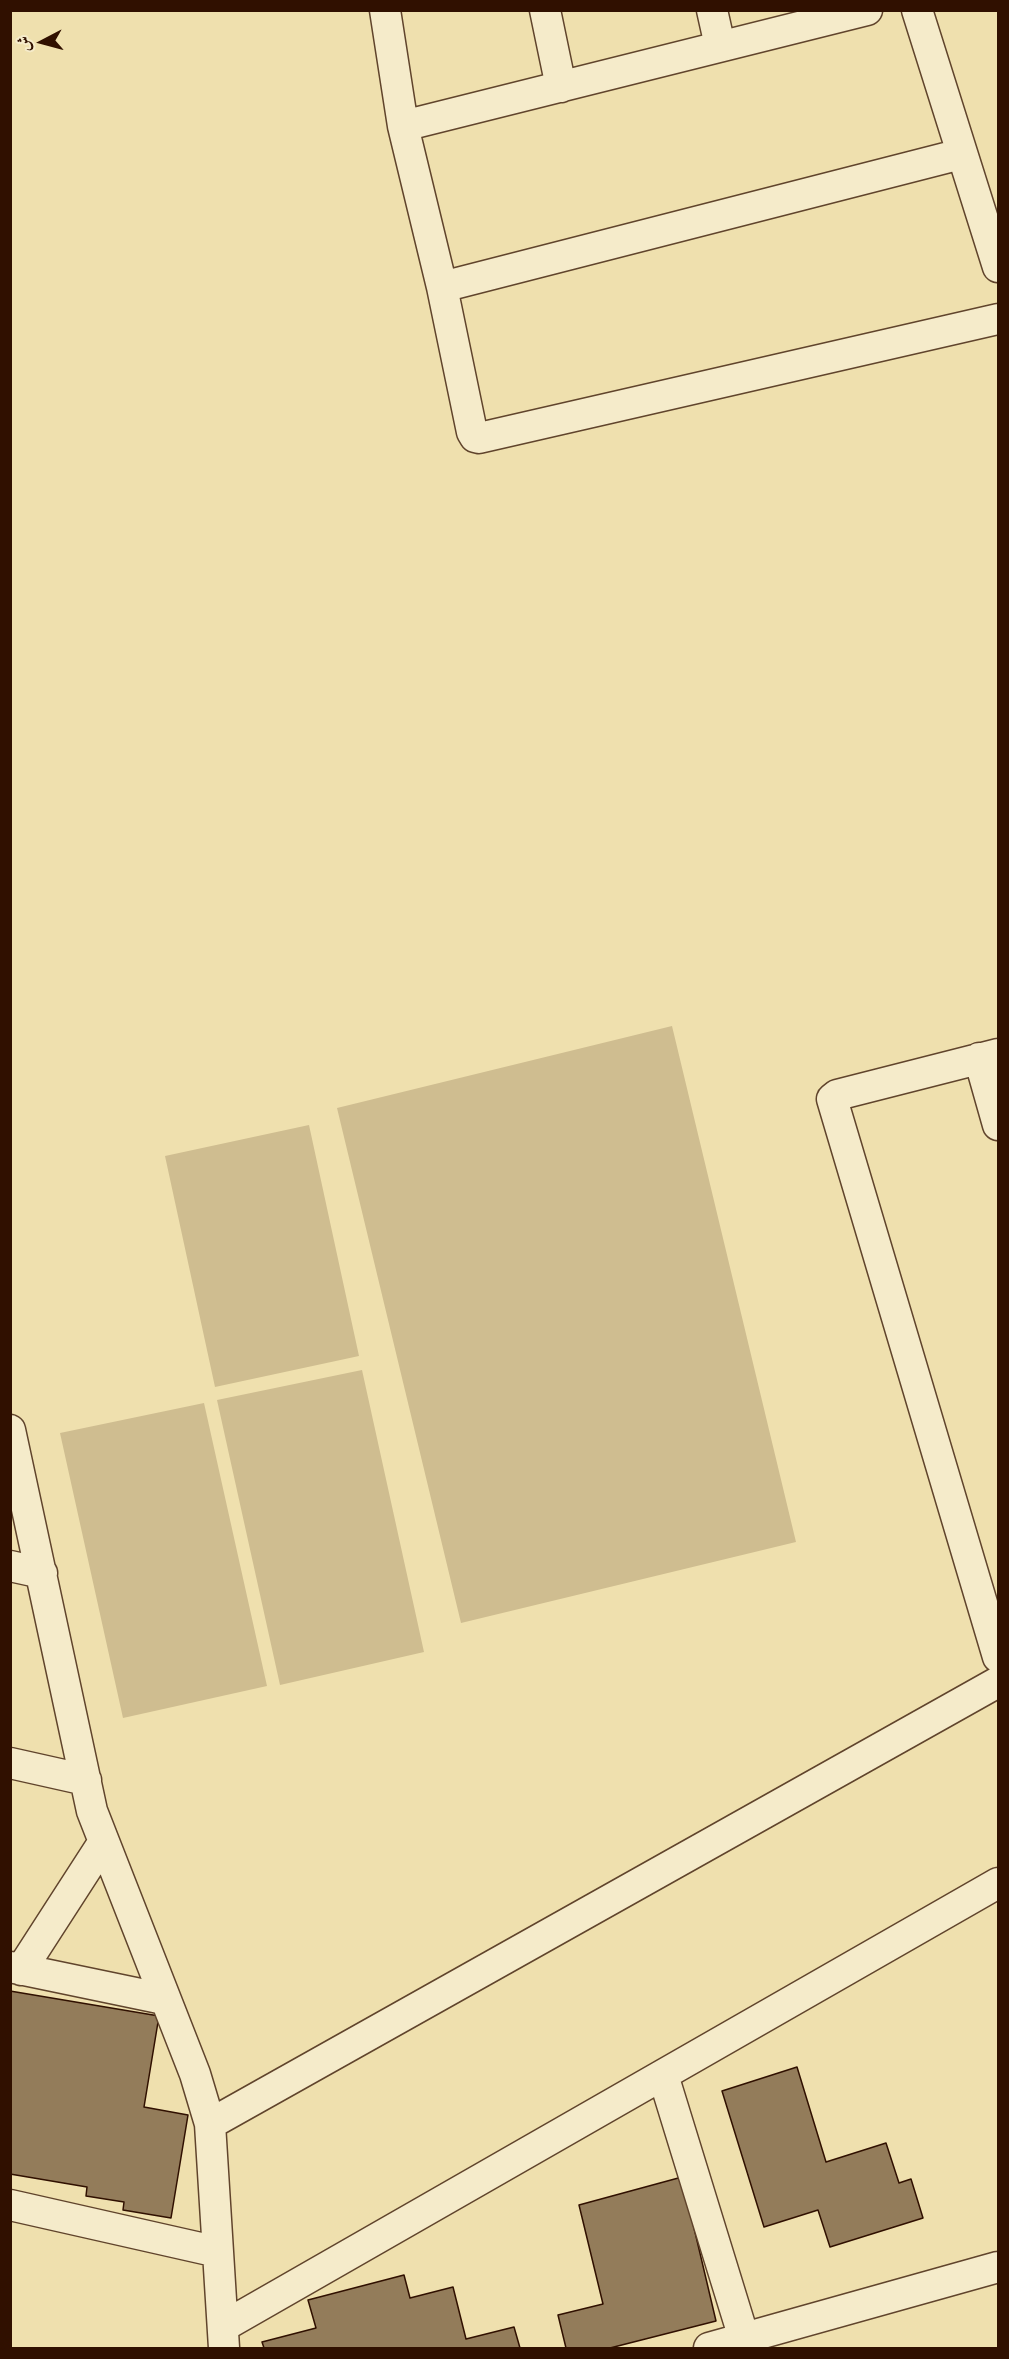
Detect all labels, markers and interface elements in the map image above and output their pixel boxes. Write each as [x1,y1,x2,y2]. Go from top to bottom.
north arrow [12,12,72,72]
text: ش [13,35,34,53]

